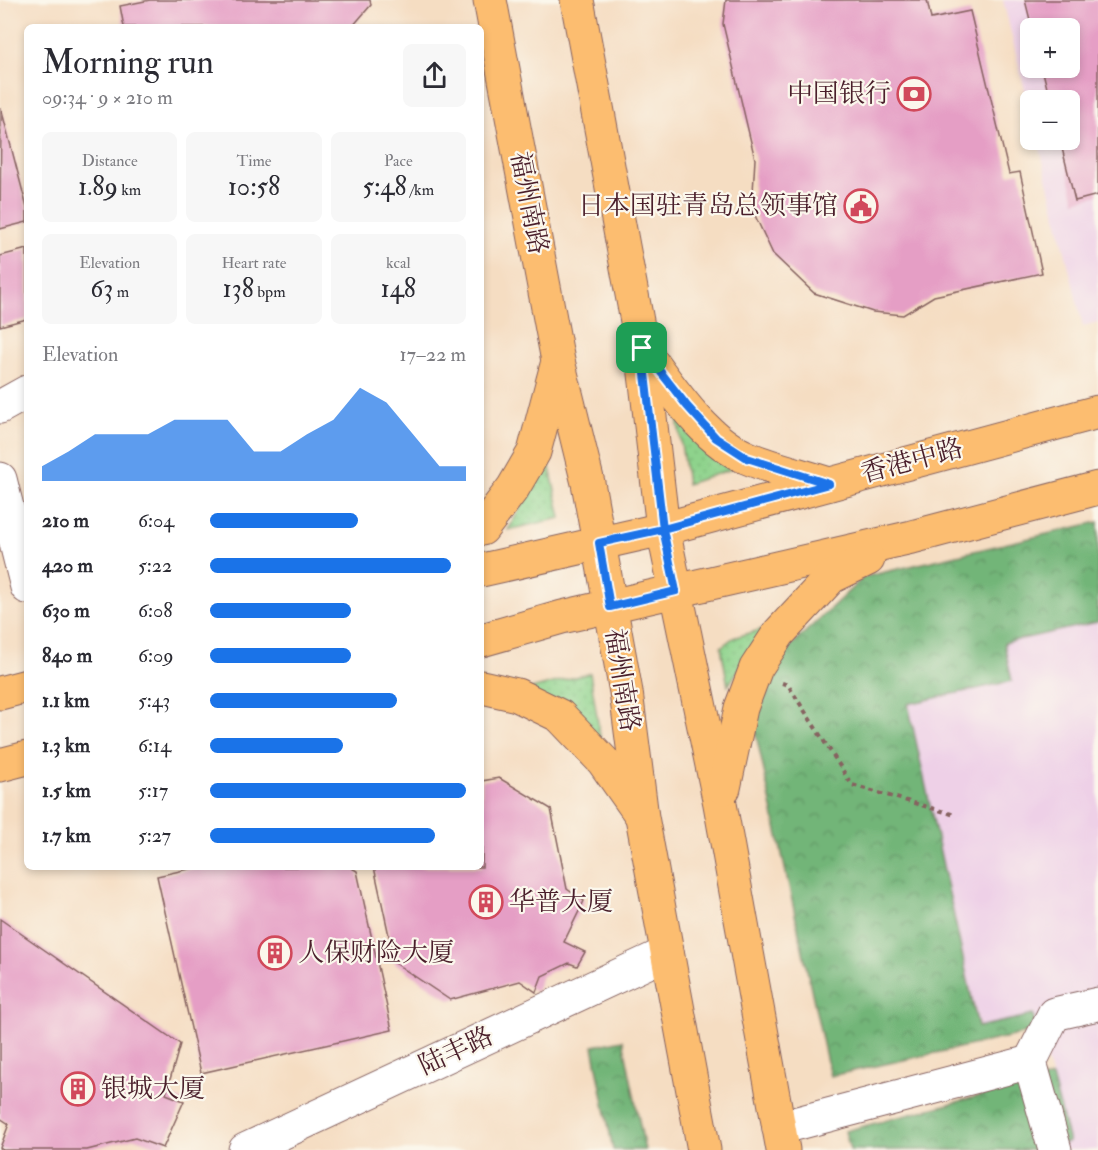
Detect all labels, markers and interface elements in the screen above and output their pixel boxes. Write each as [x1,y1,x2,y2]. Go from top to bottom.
map controls [1020,18,1080,150]
button: + [1020,18,1080,78]
text: Morning run [42,42,214,83]
button: share [403,44,466,107]
bank icon: 中国银行 [896,76,932,112]
place label: 中国银行 [787,78,891,110]
text: 09:34 · 9 × 210 m [42,85,173,110]
button: − [1020,90,1080,150]
street label: 福州南路 [503,149,555,257]
text: Distance [82,151,138,171]
text: Time [237,151,271,171]
text: Pace [384,151,413,171]
text: 1.89 [78,171,118,203]
text: 10:58 [228,171,280,203]
text: 5:48 [363,171,407,203]
text: km [118,180,141,200]
text: /km [407,180,434,200]
public building icon: 日本国驻青岛总领事馆 [843,188,879,224]
place label: 日本国驻青岛总领事馆 [578,190,838,222]
text: Elevation [79,253,140,273]
text: Heart rate [221,253,287,273]
text: kcal [386,253,411,273]
text: 63 [90,273,113,305]
text: 138 [222,273,254,305]
text: 148 [381,273,416,305]
text: m [113,282,129,302]
text: bpm [254,282,286,302]
pin [616,322,667,373]
icon: arrive [625,331,658,364]
text: Elevation [42,342,118,367]
text: 17–22 m [400,342,466,367]
street label: 香港中路 [858,432,966,490]
text: 210 m [42,508,89,533]
text: 6:04 [138,508,174,533]
text: 420 m [42,553,93,578]
text: 5:22 [138,553,172,578]
text: 630 m [42,598,90,623]
text: 6:08 [138,598,173,623]
street label: 福州南路 [598,626,646,734]
text: 840 m [42,643,92,668]
text: 6:09 [138,643,174,668]
text: 1.1 km [42,688,89,713]
text: 5:43 [138,688,170,713]
text: 1.3 km [42,733,90,758]
text: 6:14 [138,733,171,758]
text: 1.5 km [42,778,91,803]
text: 5:17 [138,778,168,803]
text: 1.7 km [42,823,91,848]
text: 5:27 [138,823,171,848]
building icon: 华普大厦 [468,884,504,920]
place label: 华普大厦 [509,886,613,918]
building icon: 人保财险大厦 [257,935,293,971]
place label: 人保财险大厦 [298,937,454,969]
street label: 陆丰路 [414,1020,498,1082]
building icon: 银城大厦 [60,1071,96,1107]
place label: 银城大厦 [101,1073,205,1105]

